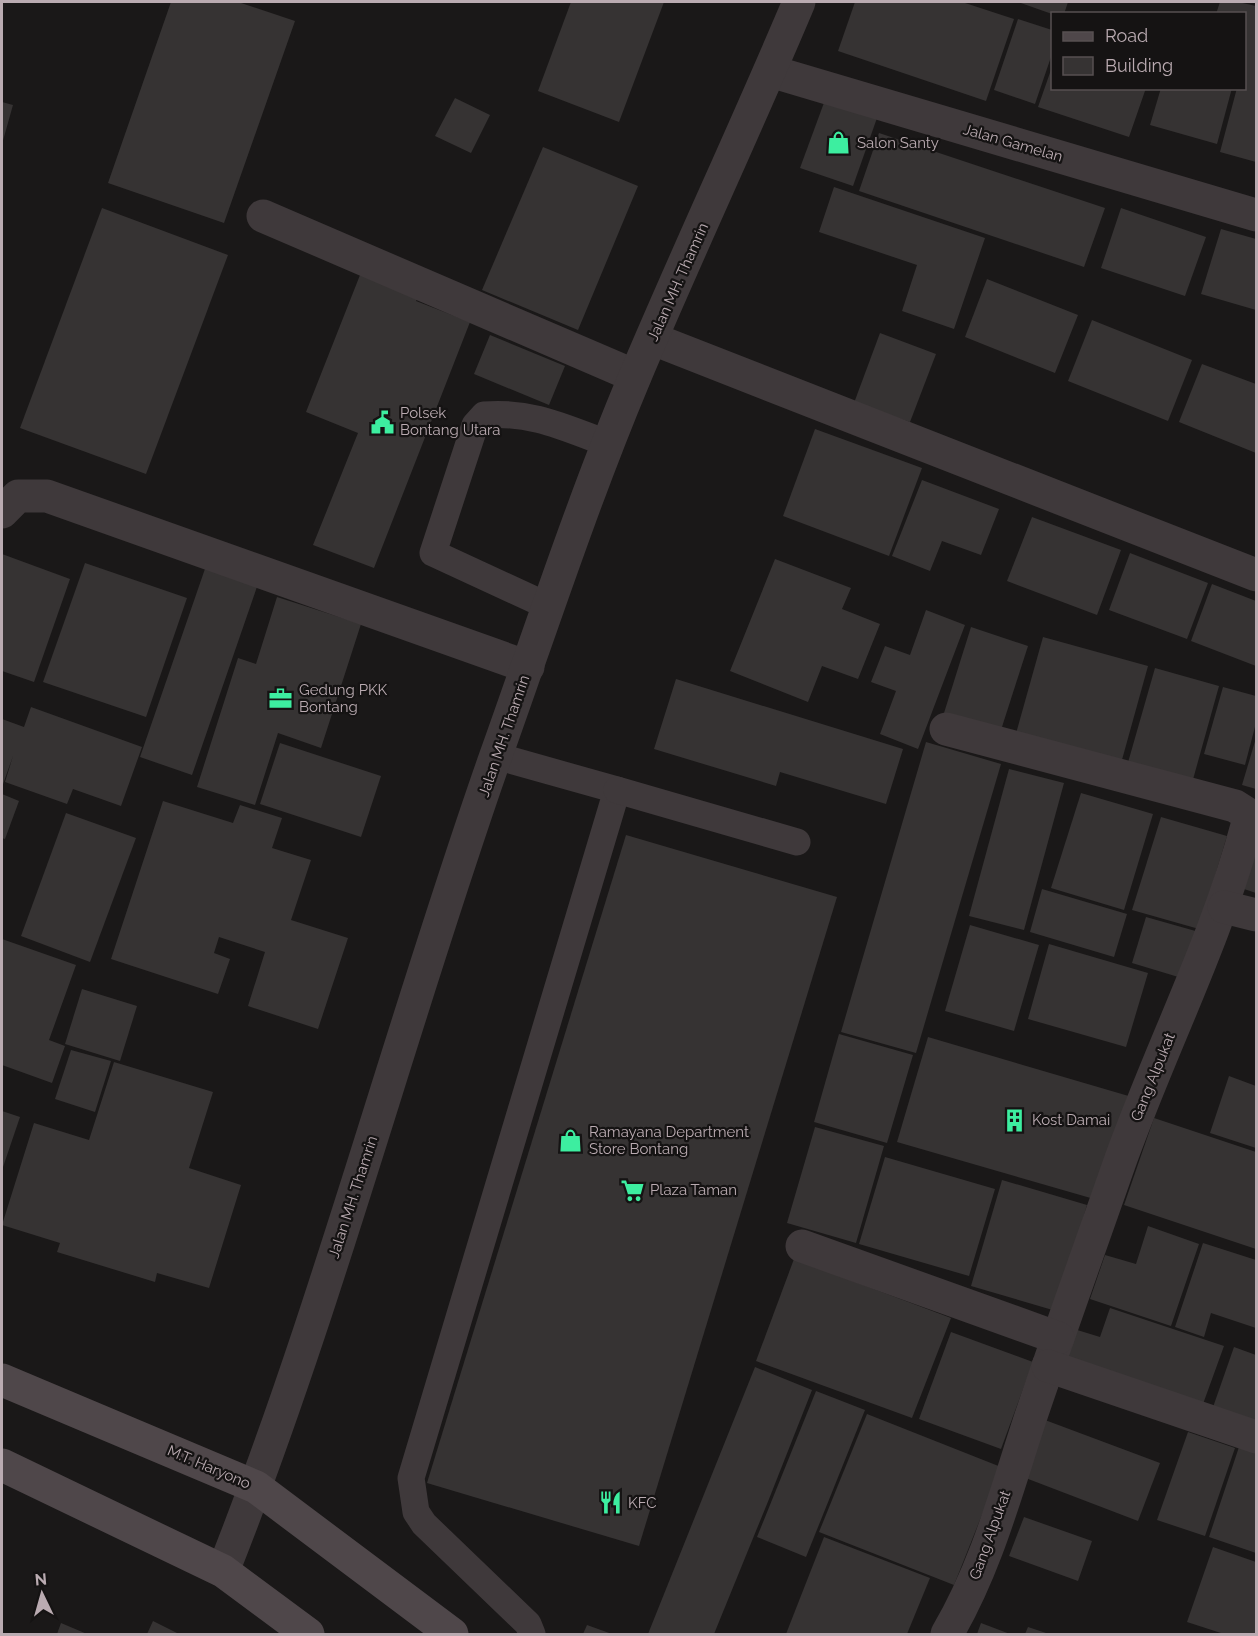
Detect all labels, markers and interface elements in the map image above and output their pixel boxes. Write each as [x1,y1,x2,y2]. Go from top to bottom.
legend [1051,12,1246,90]
text: Road [1105,25,1148,46]
text: Building [1105,55,1173,76]
street label: Jalan Gamelan [961,120,1065,166]
shop icon: Salon Santy [826,130,852,156]
place label: Salon Santy [857,134,939,152]
street label: Jalan MH. Thamrin [644,220,712,344]
place label: Polsek Bontang Utara [400,404,501,439]
public building icon: Polsek Bontang Utara [369,409,395,435]
street label: Jalan MH. Thamrin [475,673,533,799]
place label: Gedung PKK Bontang [299,681,388,716]
office icon: Gedung PKK Bontang [268,686,294,712]
street label: Gang Alpukat [1127,1030,1179,1124]
building icon: Kost Damai [1001,1107,1027,1133]
place label: Kost Damai [1032,1111,1110,1129]
place label: Ramayana Department Store Bontang [589,1123,749,1158]
shop icon: Ramayana Department Store Bontang [558,1128,584,1154]
street label: Jalan MH. Thamrin [325,1134,381,1260]
supermarket icon: Plaza Taman [619,1177,645,1203]
place label: Plaza Taman [650,1181,737,1199]
street label: M.T. Haryono [165,1441,253,1493]
street label: Gang Alpukat [966,1488,1014,1582]
restaurant icon: KFC [597,1490,623,1516]
place label: KFC [628,1494,657,1512]
north arrow [12,1564,72,1624]
text: N [34,1570,48,1590]

